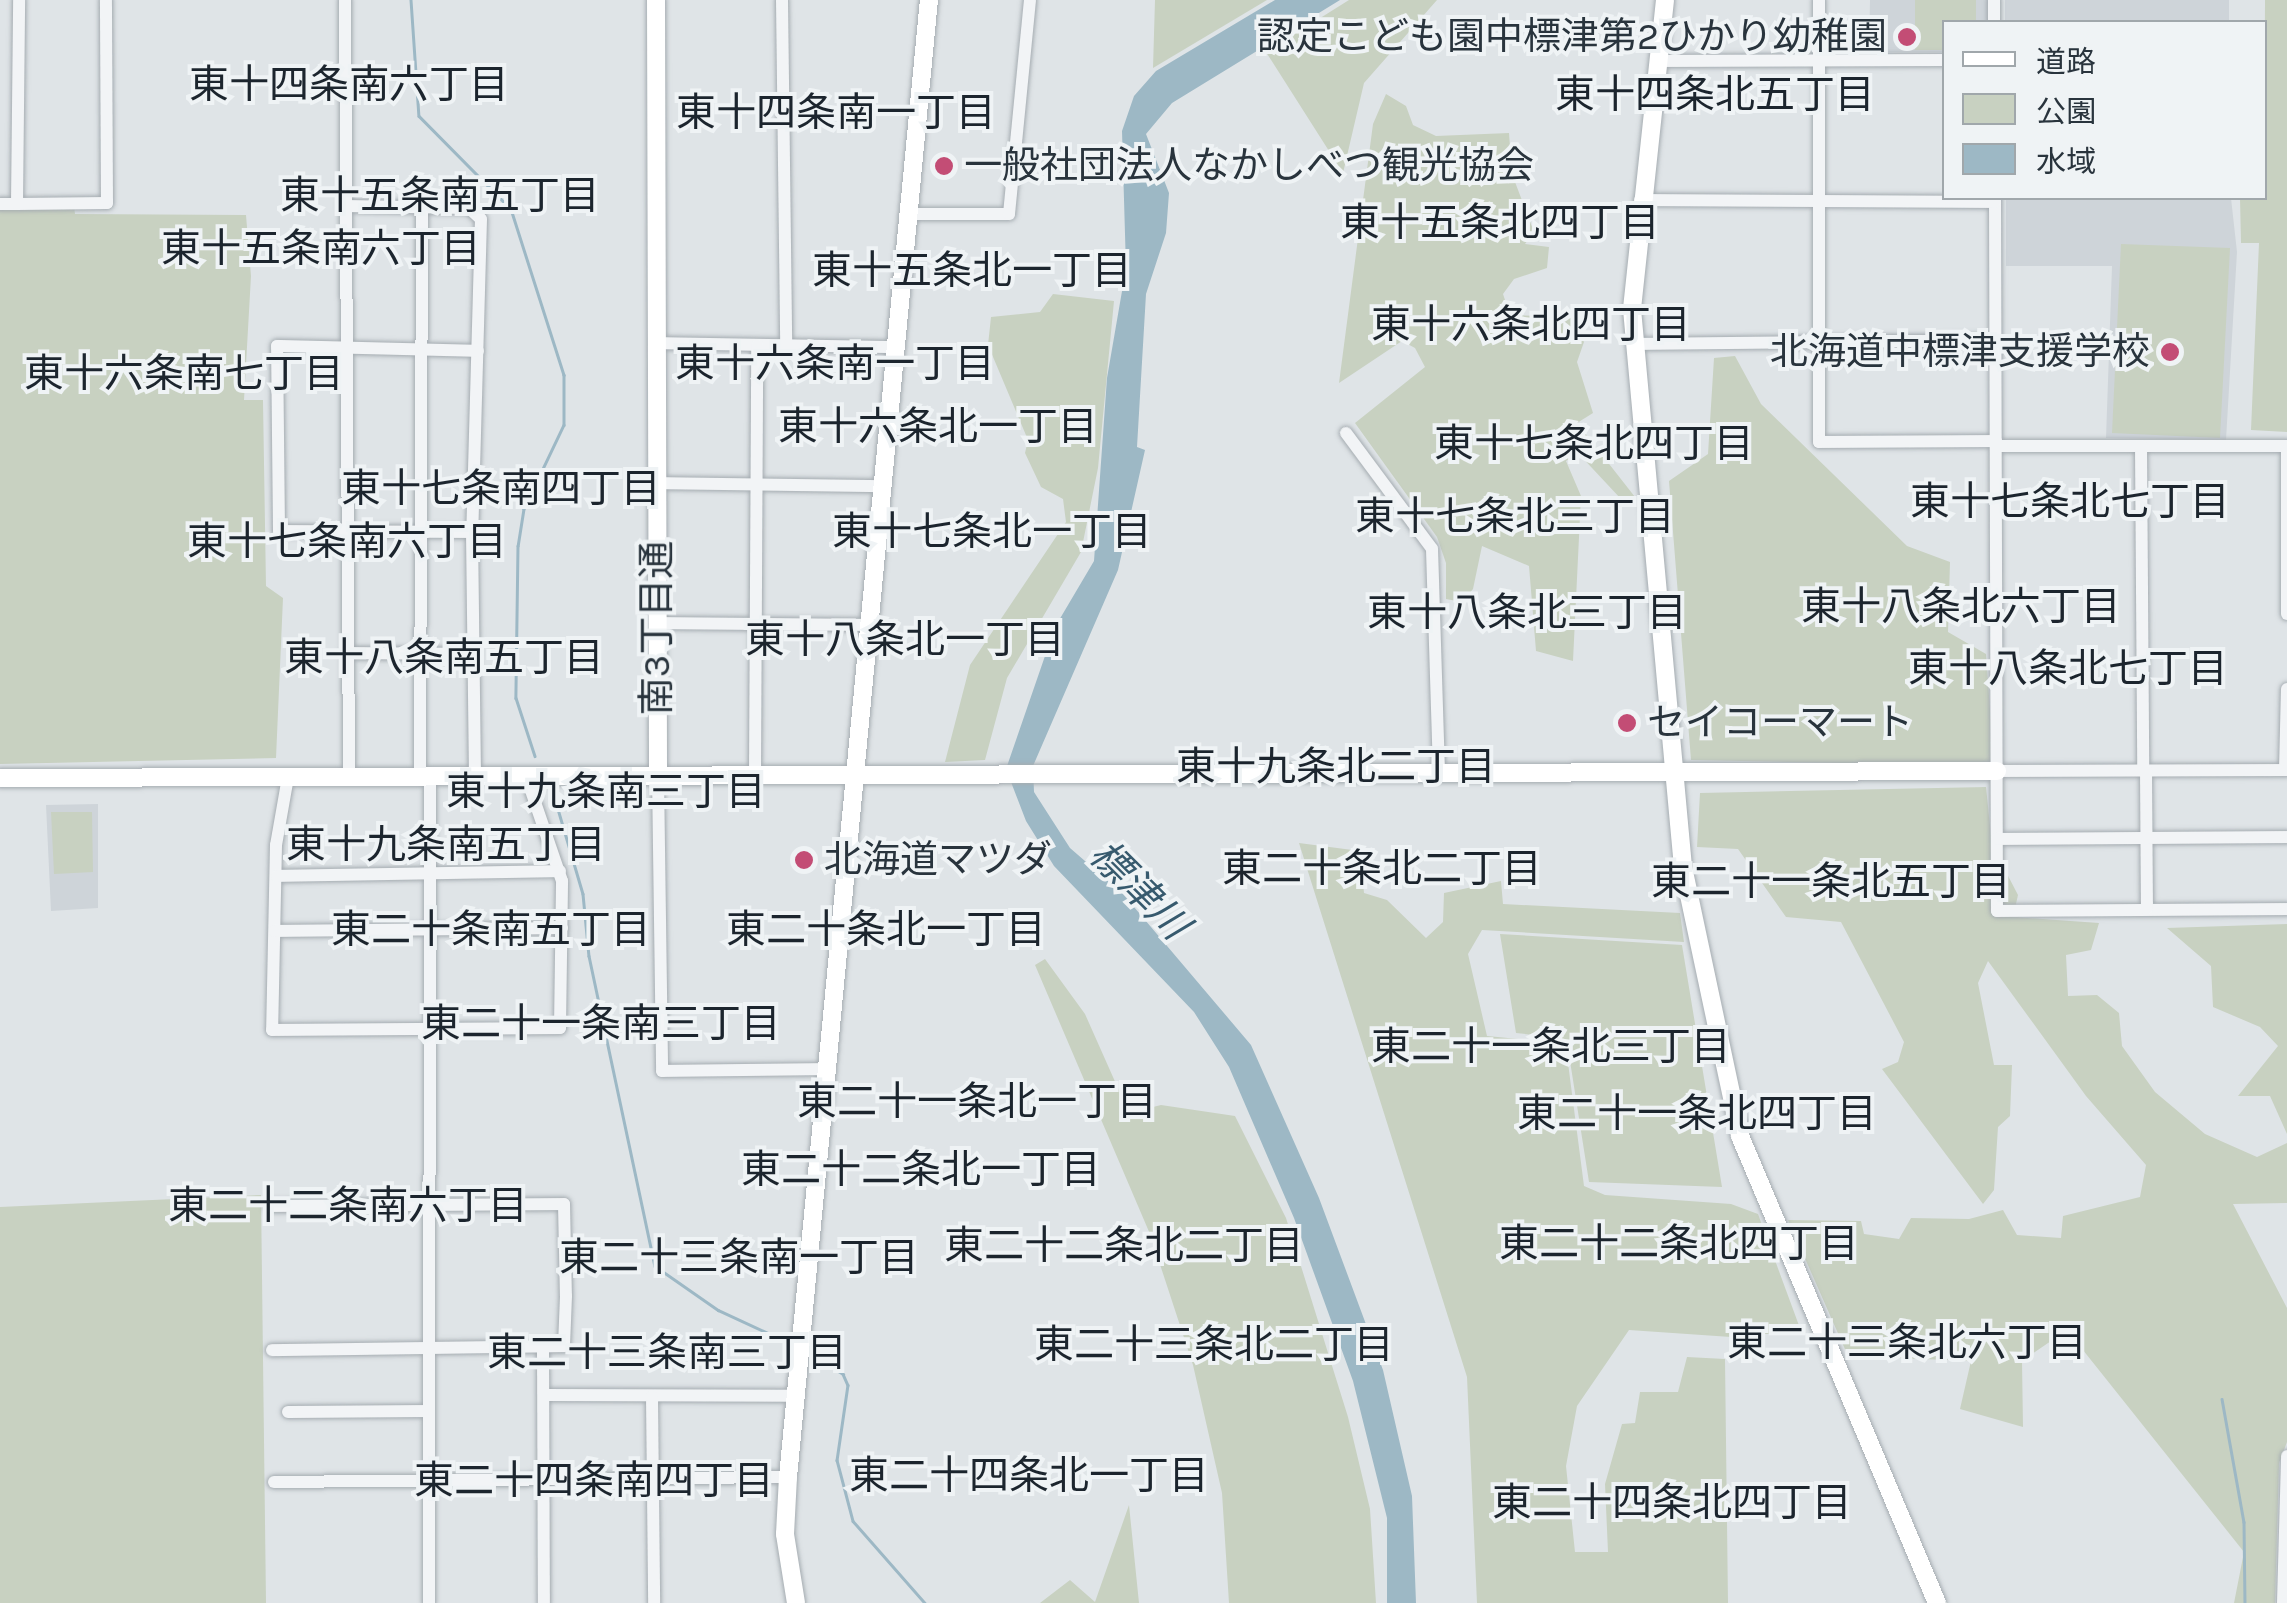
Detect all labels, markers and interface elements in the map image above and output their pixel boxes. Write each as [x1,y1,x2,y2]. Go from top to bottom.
place label: 認定こども園中標津第2ひかり幼稚園 [1257,14,1887,60]
legend [1942,20,2267,200]
marker: 認定こども園中標津第2ひかり幼稚園 [1896,26,1918,48]
text: 道路 [2036,44,2096,80]
district label: 東十四条南六丁目 [189,61,509,109]
district label: 東十四条北五丁目 [1555,71,1875,119]
district label: 東十四条南一丁目 [676,89,996,137]
text: 公園 [2036,94,2096,130]
place label: 一般社団法人なかしべつ観光協会 [964,143,1534,189]
text: 水域 [2036,144,2096,180]
marker: 一般社団法人なかしべつ観光協会 [933,155,955,177]
district label: 東十五条南五丁目 [280,172,600,220]
district label: 東十五条北四丁目 [1340,199,1660,247]
district label: 東十五条南六丁目 [161,225,481,273]
district label: 東十五条北一丁目 [812,247,1132,295]
district label: 東十六条北四丁目 [1371,301,1691,349]
place label: 北海道中標津支援学校 [1770,329,2150,375]
district label: 東十六条南一丁目 [675,340,995,388]
marker: 北海道中標津支援学校 [2159,341,2181,363]
district label: 東十六条南七丁目 [24,350,344,398]
district label: 東十六条北一丁目 [778,403,1098,451]
district label: 東十七条北四丁目 [1434,420,1754,468]
district label: 東十七条南四丁目 [341,465,661,513]
district label: 東十七条北七丁目 [1910,478,2230,526]
district label: 東十七条北三丁目 [1355,493,1675,541]
district label: 東十七条北一丁目 [832,508,1152,556]
district label: 東十七条南六丁目 [187,518,507,566]
street label: 南3丁目通 [634,541,680,715]
district label: 東十八条北六丁目 [1801,583,2121,631]
district label: 東十八条北三丁目 [1367,589,1687,637]
district label: 東十八条北一丁目 [745,616,1065,664]
district label: 東十八条南五丁目 [284,634,604,682]
district label: 東十八条北七丁目 [1908,645,2228,693]
place label: セイコーマート [1647,700,1913,746]
marker: セイコーマート [1616,712,1638,734]
district label: 東十九条北二丁目 [1176,743,1496,791]
district label: 東十九条南三丁目 [446,768,766,816]
district label: 東十九条南五丁目 [286,821,606,869]
water label: 標津川 [1080,831,1198,949]
place label: 北海道マツダ [824,837,1052,883]
district label: 東二十条北二丁目 [1222,845,1542,893]
marker: 北海道マツダ [793,849,815,871]
district label: 東二十一条北五丁目 [1651,858,2011,906]
district label: 東二十条南五丁目 [331,906,651,954]
district label: 東二十条北一丁目 [726,906,1046,954]
district label: 東二十一条南三丁目 [421,1000,781,1048]
district label: 東二十一条北三丁目 [1371,1023,1731,1071]
district label: 東二十一条北一丁目 [797,1078,1157,1126]
district label: 東二十一条北四丁目 [1517,1090,1877,1138]
district label: 東二十二条北一丁目 [741,1146,1101,1194]
district label: 東二十二条南六丁目 [168,1182,528,1230]
district label: 東二十二条北四丁目 [1499,1220,1859,1268]
district label: 東二十二条北二丁目 [944,1222,1304,1270]
district label: 東二十三条南一丁目 [559,1234,919,1282]
district label: 東二十三条北六丁目 [1727,1319,2087,1367]
district label: 東二十三条北二丁目 [1034,1321,1394,1369]
district label: 東二十三条南三丁目 [487,1329,847,1377]
district label: 東二十四条北一丁目 [849,1452,1209,1500]
district label: 東二十四条南四丁目 [414,1457,774,1505]
district label: 東二十四条北四丁目 [1492,1479,1852,1527]

